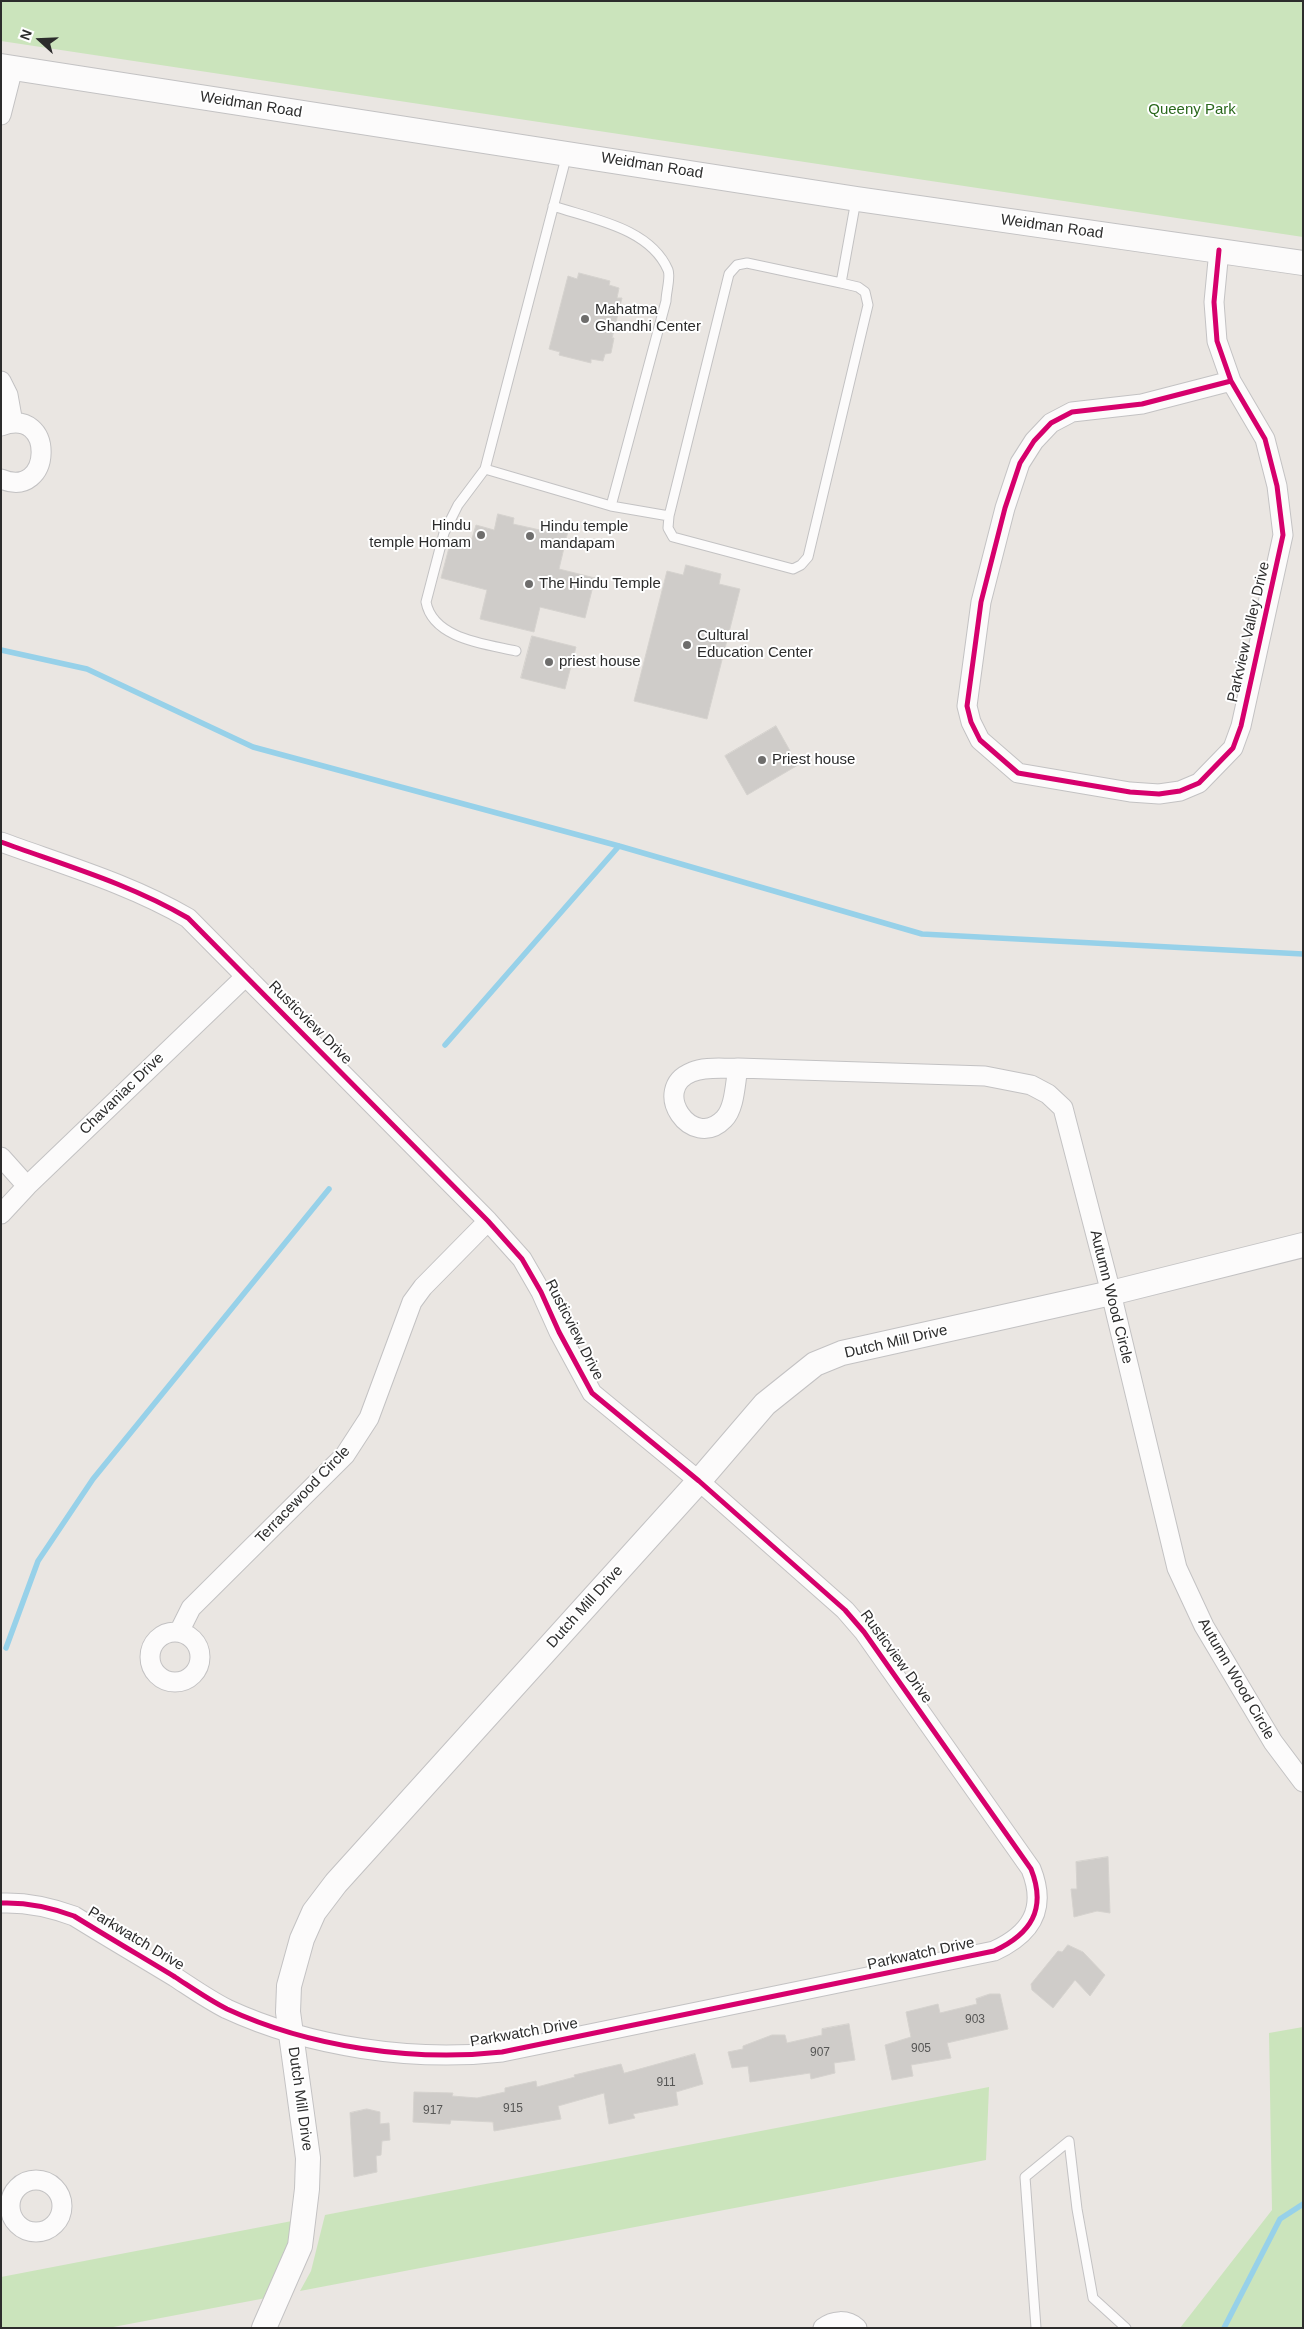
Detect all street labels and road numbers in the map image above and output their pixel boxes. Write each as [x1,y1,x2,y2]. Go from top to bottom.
street label: Weidman Road [199,88,303,122]
street label: Weidman Road [600,149,704,183]
street label: Weidman Road [1000,211,1104,243]
street label: Parkview Valley Drive [1224,560,1274,704]
street label: Rusticview Drive [264,977,356,1069]
street label: Chavaniac Drive [76,1049,168,1139]
street label: Autumn Wood Circle [1086,1228,1136,1366]
street label: Rusticview Drive [541,1277,607,1383]
street label: Dutch Mill Drive [843,1321,949,1363]
street label: Terracewood Circle [252,1443,354,1547]
street label: Dutch Mill Drive [543,1562,627,1652]
street label: Rusticview Drive [856,1607,936,1707]
street label: Autumn Wood Circle [1194,1615,1278,1743]
street label: Parkwatch Drive [85,1903,187,1975]
street label: Parkwatch Drive [866,1934,976,1974]
street label: Parkwatch Drive [469,2015,579,2051]
street label: Dutch Mill Drive [284,2046,316,2152]

